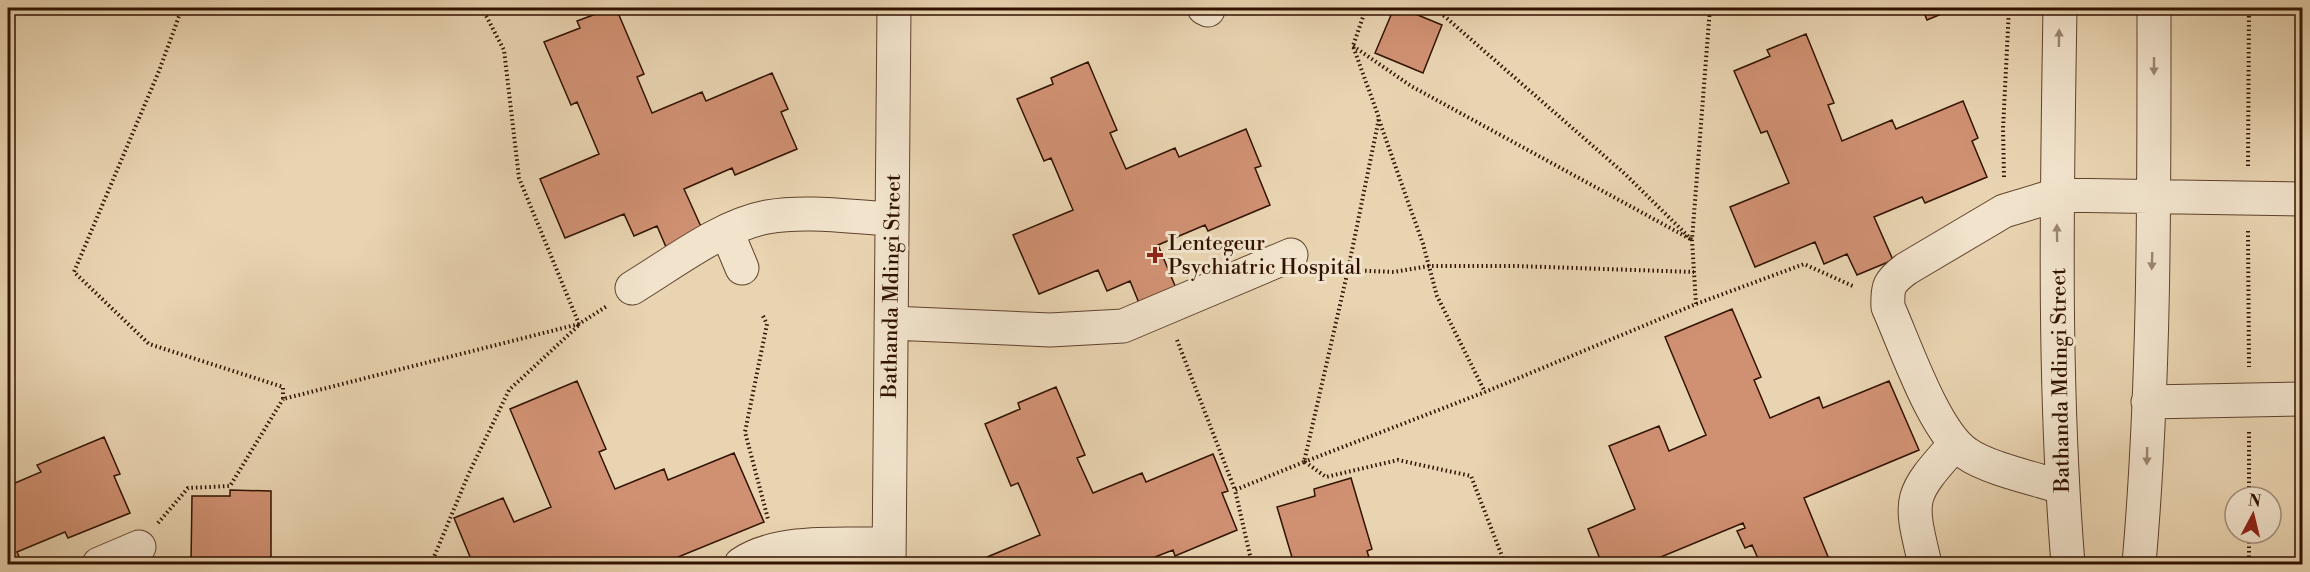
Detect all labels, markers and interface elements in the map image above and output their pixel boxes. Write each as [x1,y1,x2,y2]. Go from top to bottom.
one-way arrow [2055,29,2064,48]
one-way arrow [2149,56,2159,75]
street label: Bathanda Mdingi Street [877,173,907,400]
one-way arrow [2052,224,2062,243]
place label: Lentegeur Psychiatric Hospital [1168,231,1361,281]
marker: Lentegeur Psychiatric Hospital [1146,246,1164,264]
one-way arrow [2147,251,2157,270]
street label: Bathanda Mdingi Street [2046,267,2076,494]
one-way arrow [2142,446,2152,465]
north arrow [2223,485,2283,545]
text: N [2247,490,2263,512]

